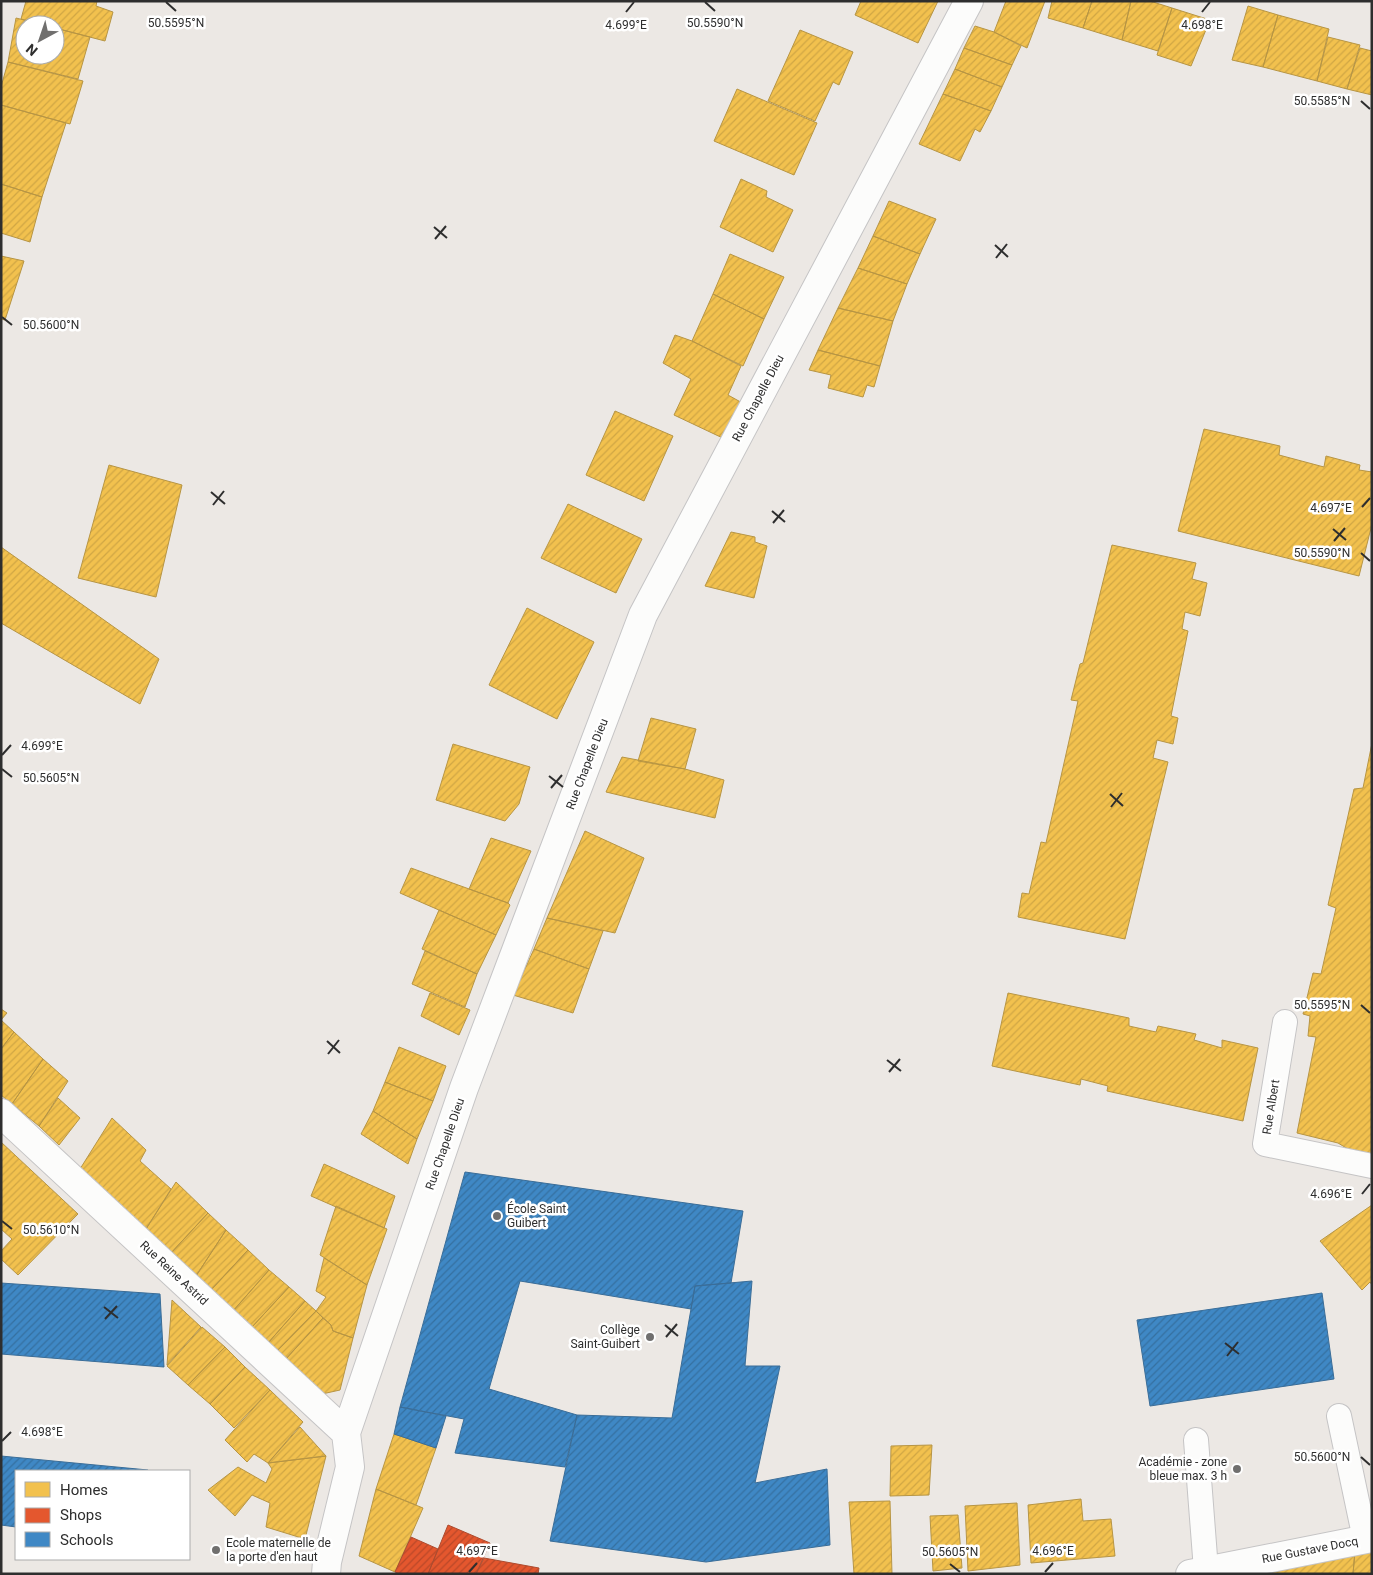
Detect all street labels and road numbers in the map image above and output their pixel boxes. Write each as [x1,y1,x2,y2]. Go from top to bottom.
street label: Rue Chapelle Dieu [729,352,787,444]
street label: Rue Chapelle Dieu [563,717,611,811]
street label: Rue Albert [1260,1078,1282,1135]
street label: Rue Chapelle Dieu [423,1096,467,1192]
street label: Rue Reine Astrid [137,1238,211,1308]
street label: Rue Gustave Docq [1261,1534,1359,1566]

